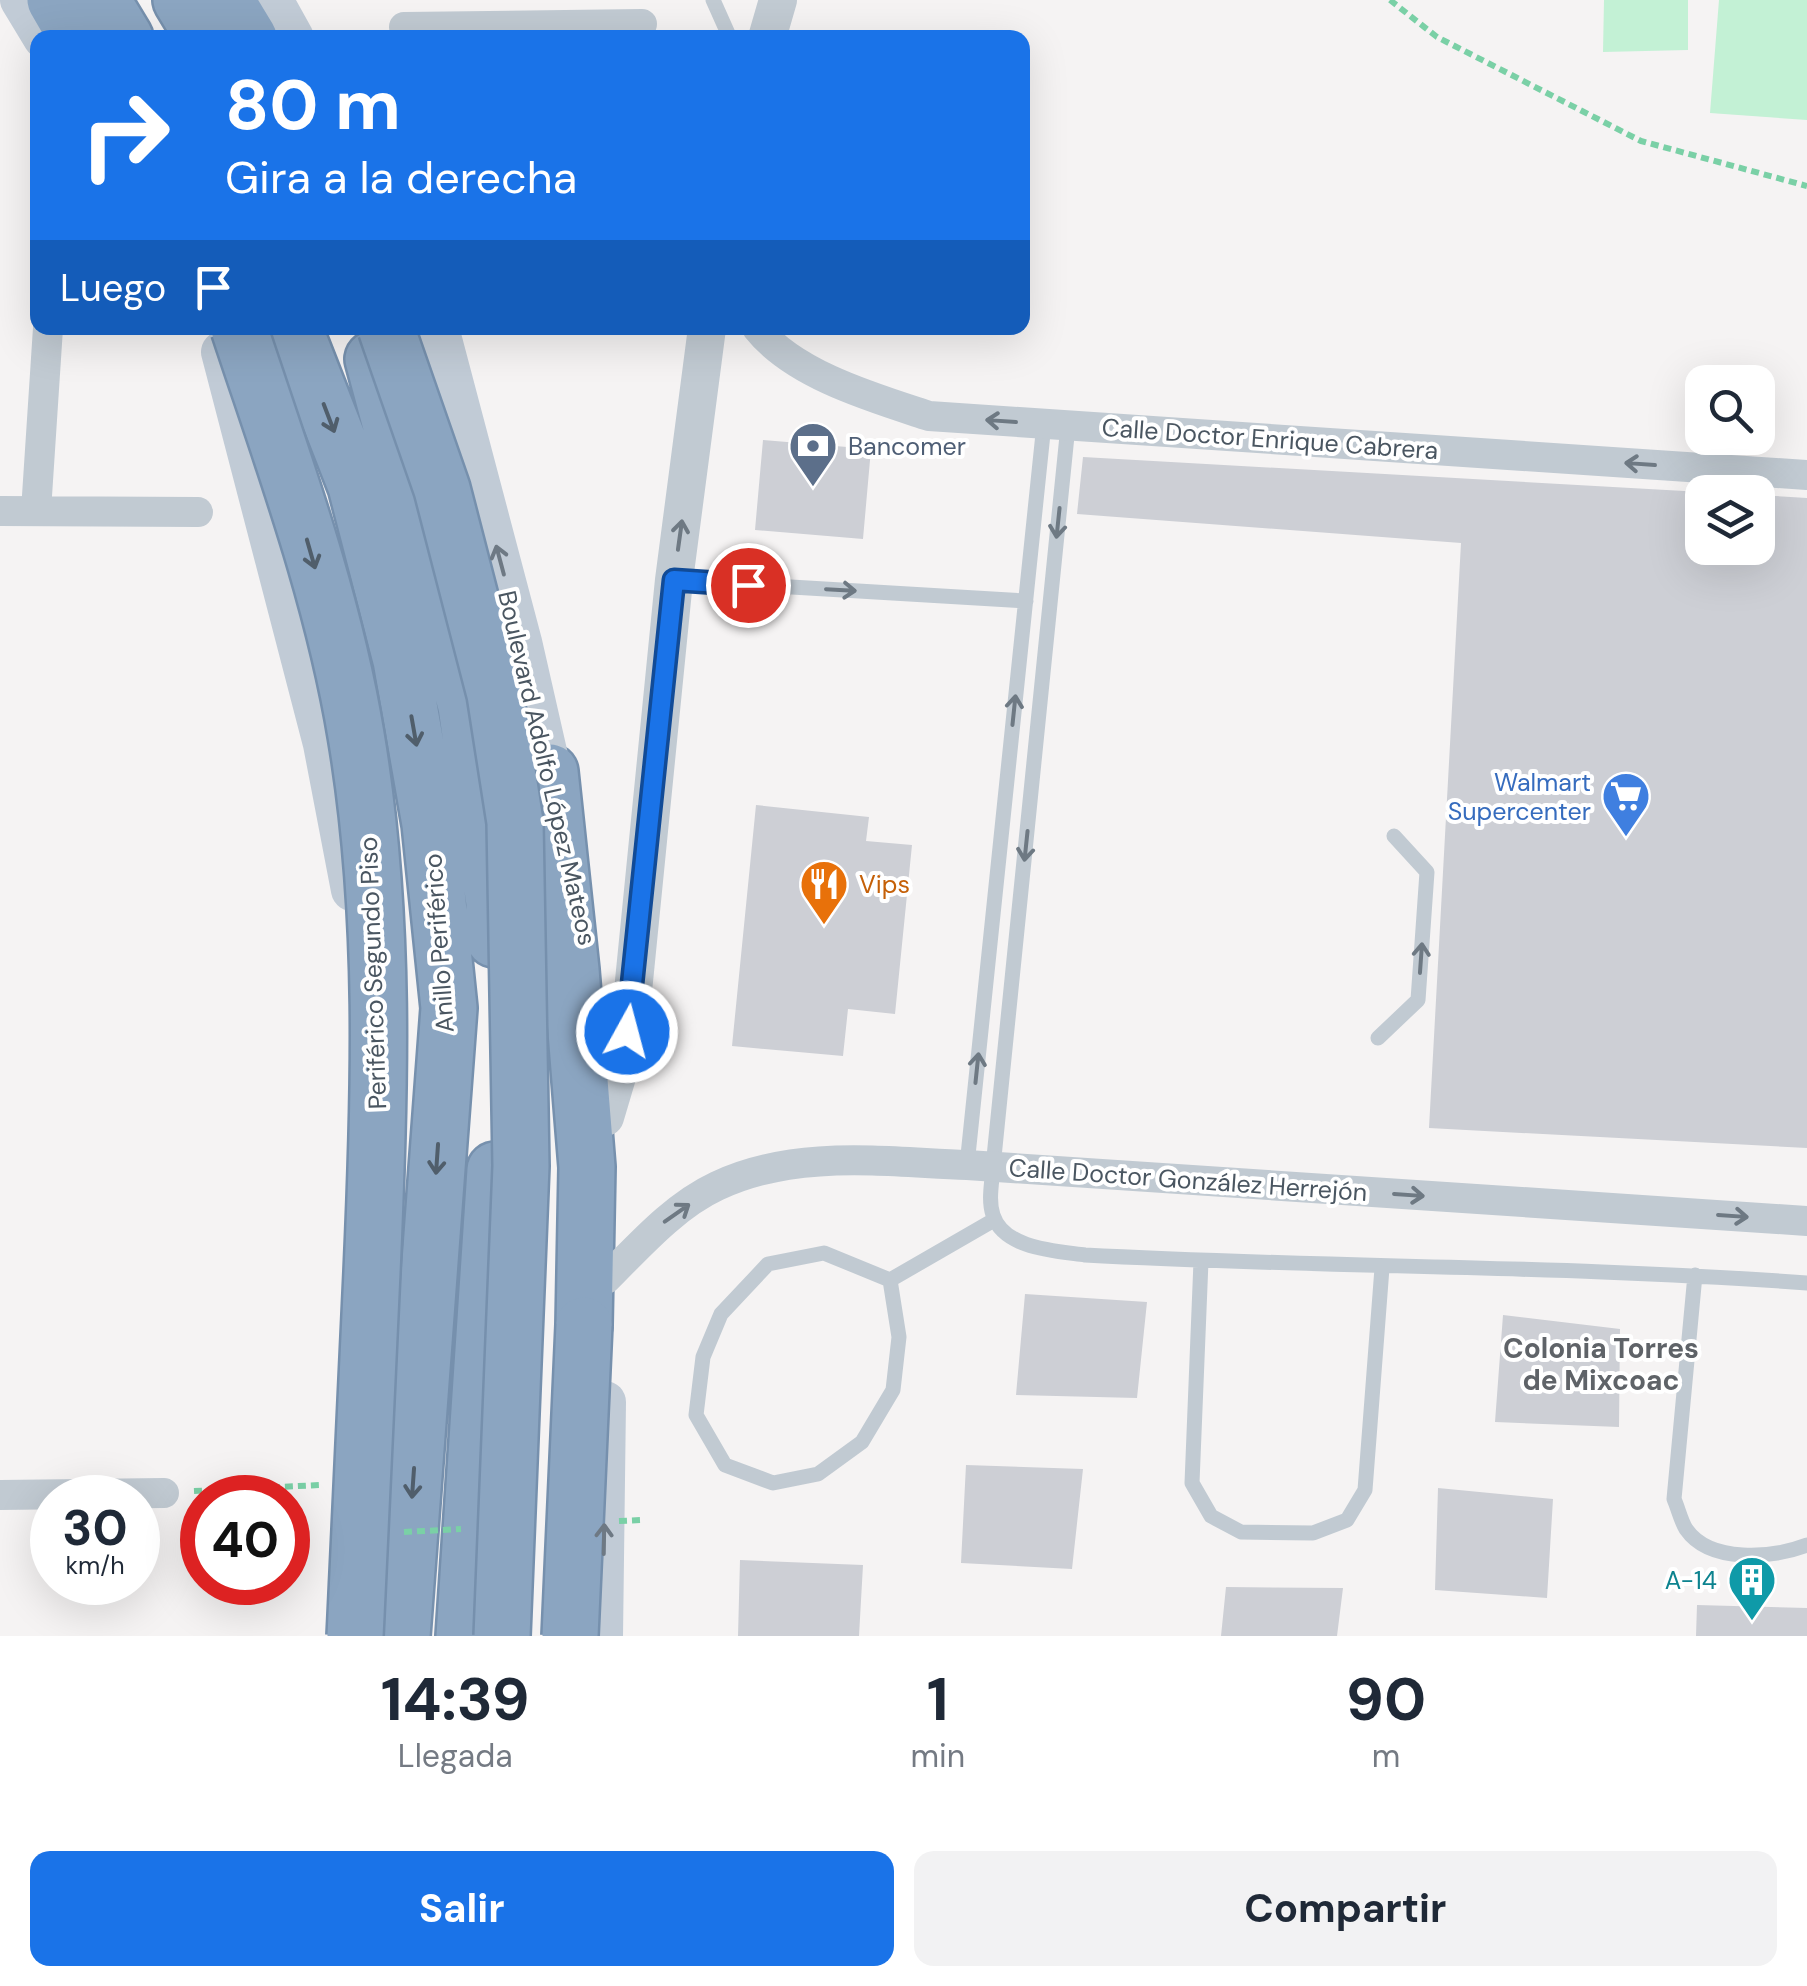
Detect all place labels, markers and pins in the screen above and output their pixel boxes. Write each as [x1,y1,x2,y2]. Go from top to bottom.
bank icon: Bancomer [787,420,839,488]
place label: Bancomer [848,430,966,463]
pin [706,543,791,628]
place label: Walmart Supercenter [1448,766,1591,828]
supermarket icon: Walmart Supercenter [1600,770,1652,838]
restaurant icon: Vips [798,858,850,926]
place label: Vips [859,868,910,901]
building icon: A-14 [1726,1554,1778,1622]
place label: A-14 [1665,1564,1717,1597]

